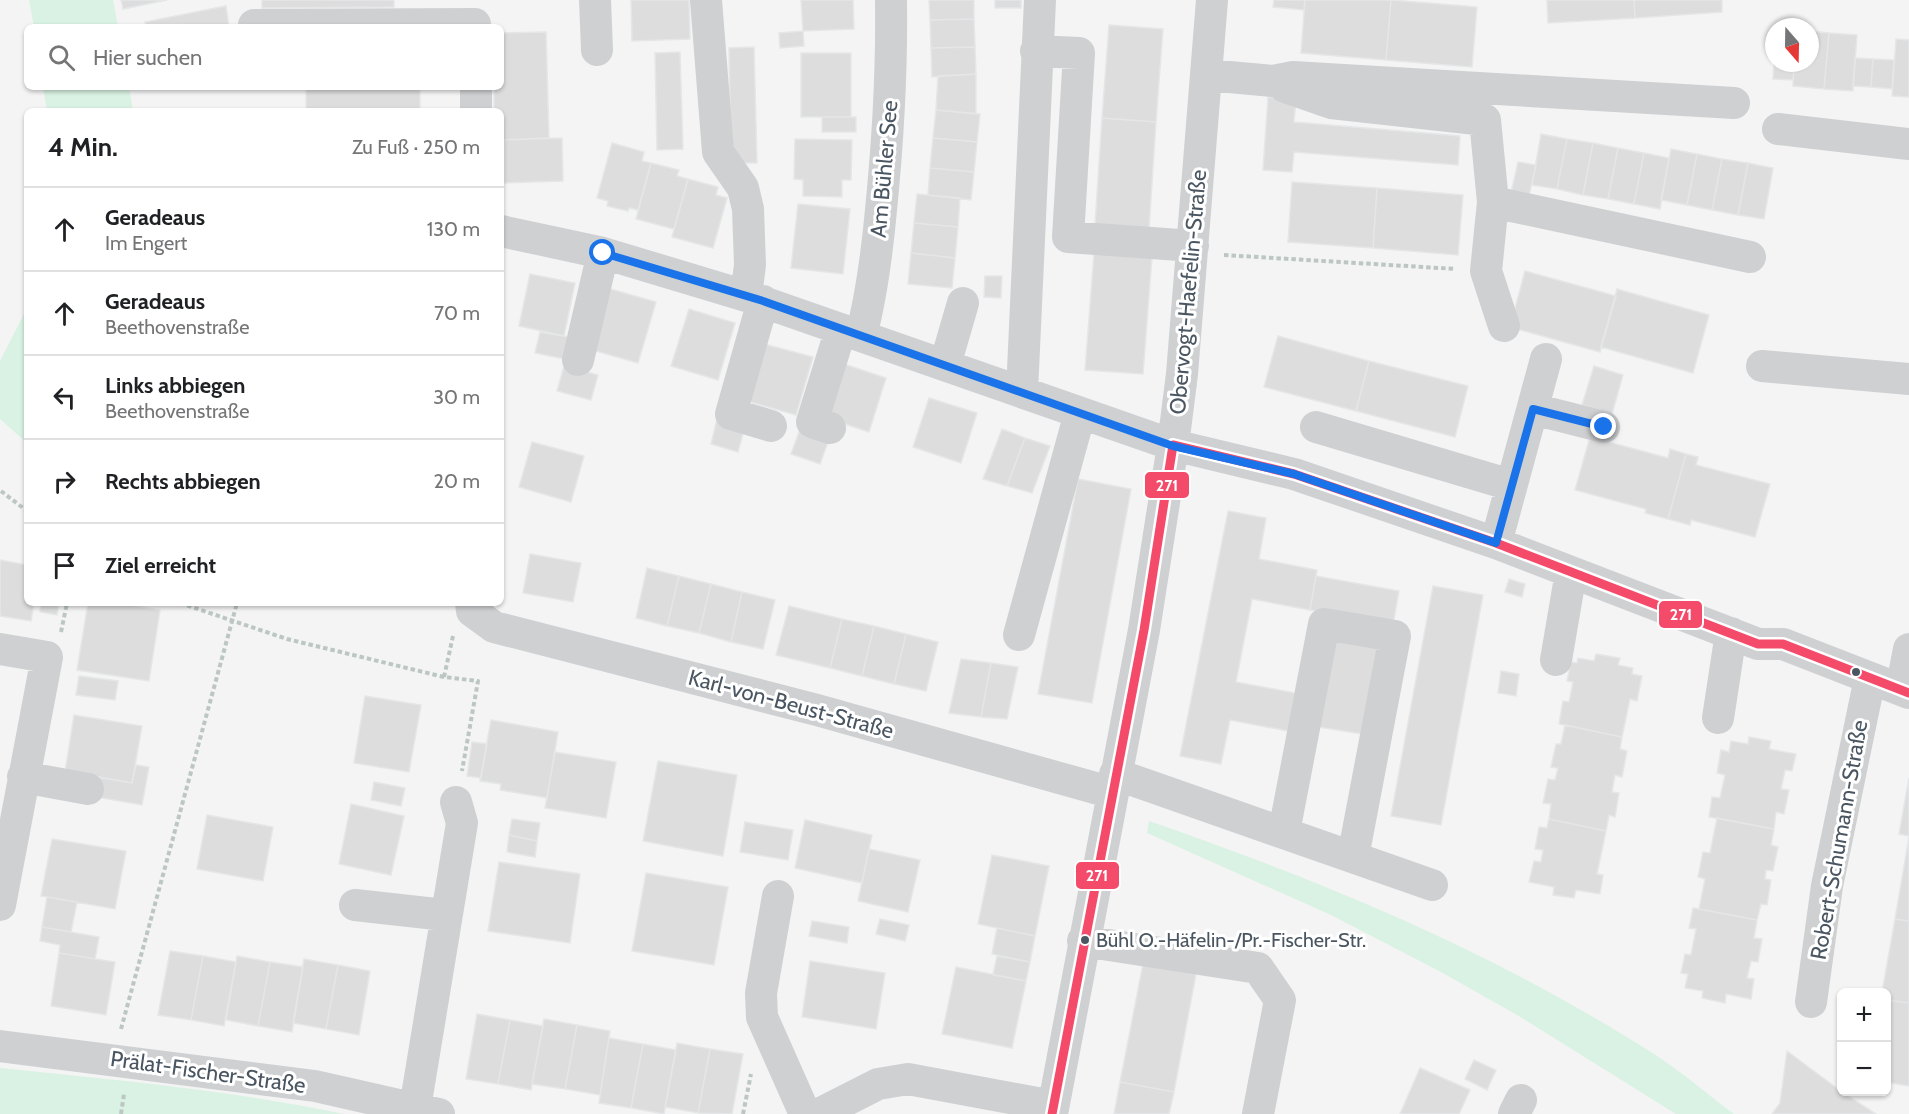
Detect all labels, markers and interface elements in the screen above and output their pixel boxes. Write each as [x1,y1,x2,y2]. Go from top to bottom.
north arrow [1765,18,1819,72]
search box [24,24,504,90]
icon: search [45,41,78,74]
text: Hier suchen [93,44,202,71]
street label: Am Bühler See [865,99,903,239]
text: 4 Min. [48,131,118,163]
text: Zu Fuß · 250 m [352,135,480,159]
street label: Obervogt-Haefelin-Straße [1164,169,1212,415]
text: Geradeaus [105,204,205,231]
icon: ahead [48,213,81,246]
text: 130 m [427,217,480,241]
text: Im Engert [105,231,187,255]
route start [589,239,615,265]
text: Geradeaus [105,288,205,315]
icon: ahead [48,297,81,330]
text: 70 m [434,301,480,325]
text: Beethovenstraße [105,315,249,339]
text: Links abbiegen [105,372,245,399]
icon: left [48,381,81,414]
text: 30 m [433,385,480,409]
text: Beethovenstraße [105,399,249,423]
route end [1590,413,1616,439]
icon: right [48,465,81,498]
text: Rechts abbiegen [105,468,261,495]
text: 20 m [434,469,480,493]
line badge: 271 [1144,471,1190,499]
text: 271 [1156,476,1178,495]
icon: arrive [48,549,81,582]
text: Ziel erreicht [105,552,216,579]
line badge: 271 [1658,600,1703,629]
text: 271 [1670,605,1692,624]
street label: Karl-von-Beust-Straße [685,664,897,744]
unlabelled marker [1850,666,1862,678]
street label: Robert-Schumann-Straße [1805,718,1873,962]
line badge: 271 [1075,861,1120,890]
text: 271 [1086,866,1108,885]
place label: Bühl O.-Häfelin-/Pr.-Fischer-Str. [1096,928,1366,952]
marker: Bühl O.-Häfelin-/Pr.-Fischer-Str. [1079,934,1091,946]
map controls [1837,988,1891,1096]
button: + [1837,988,1891,1042]
button: − [1837,1042,1891,1096]
street label: Prälat-Fischer-Straße [109,1045,307,1099]

